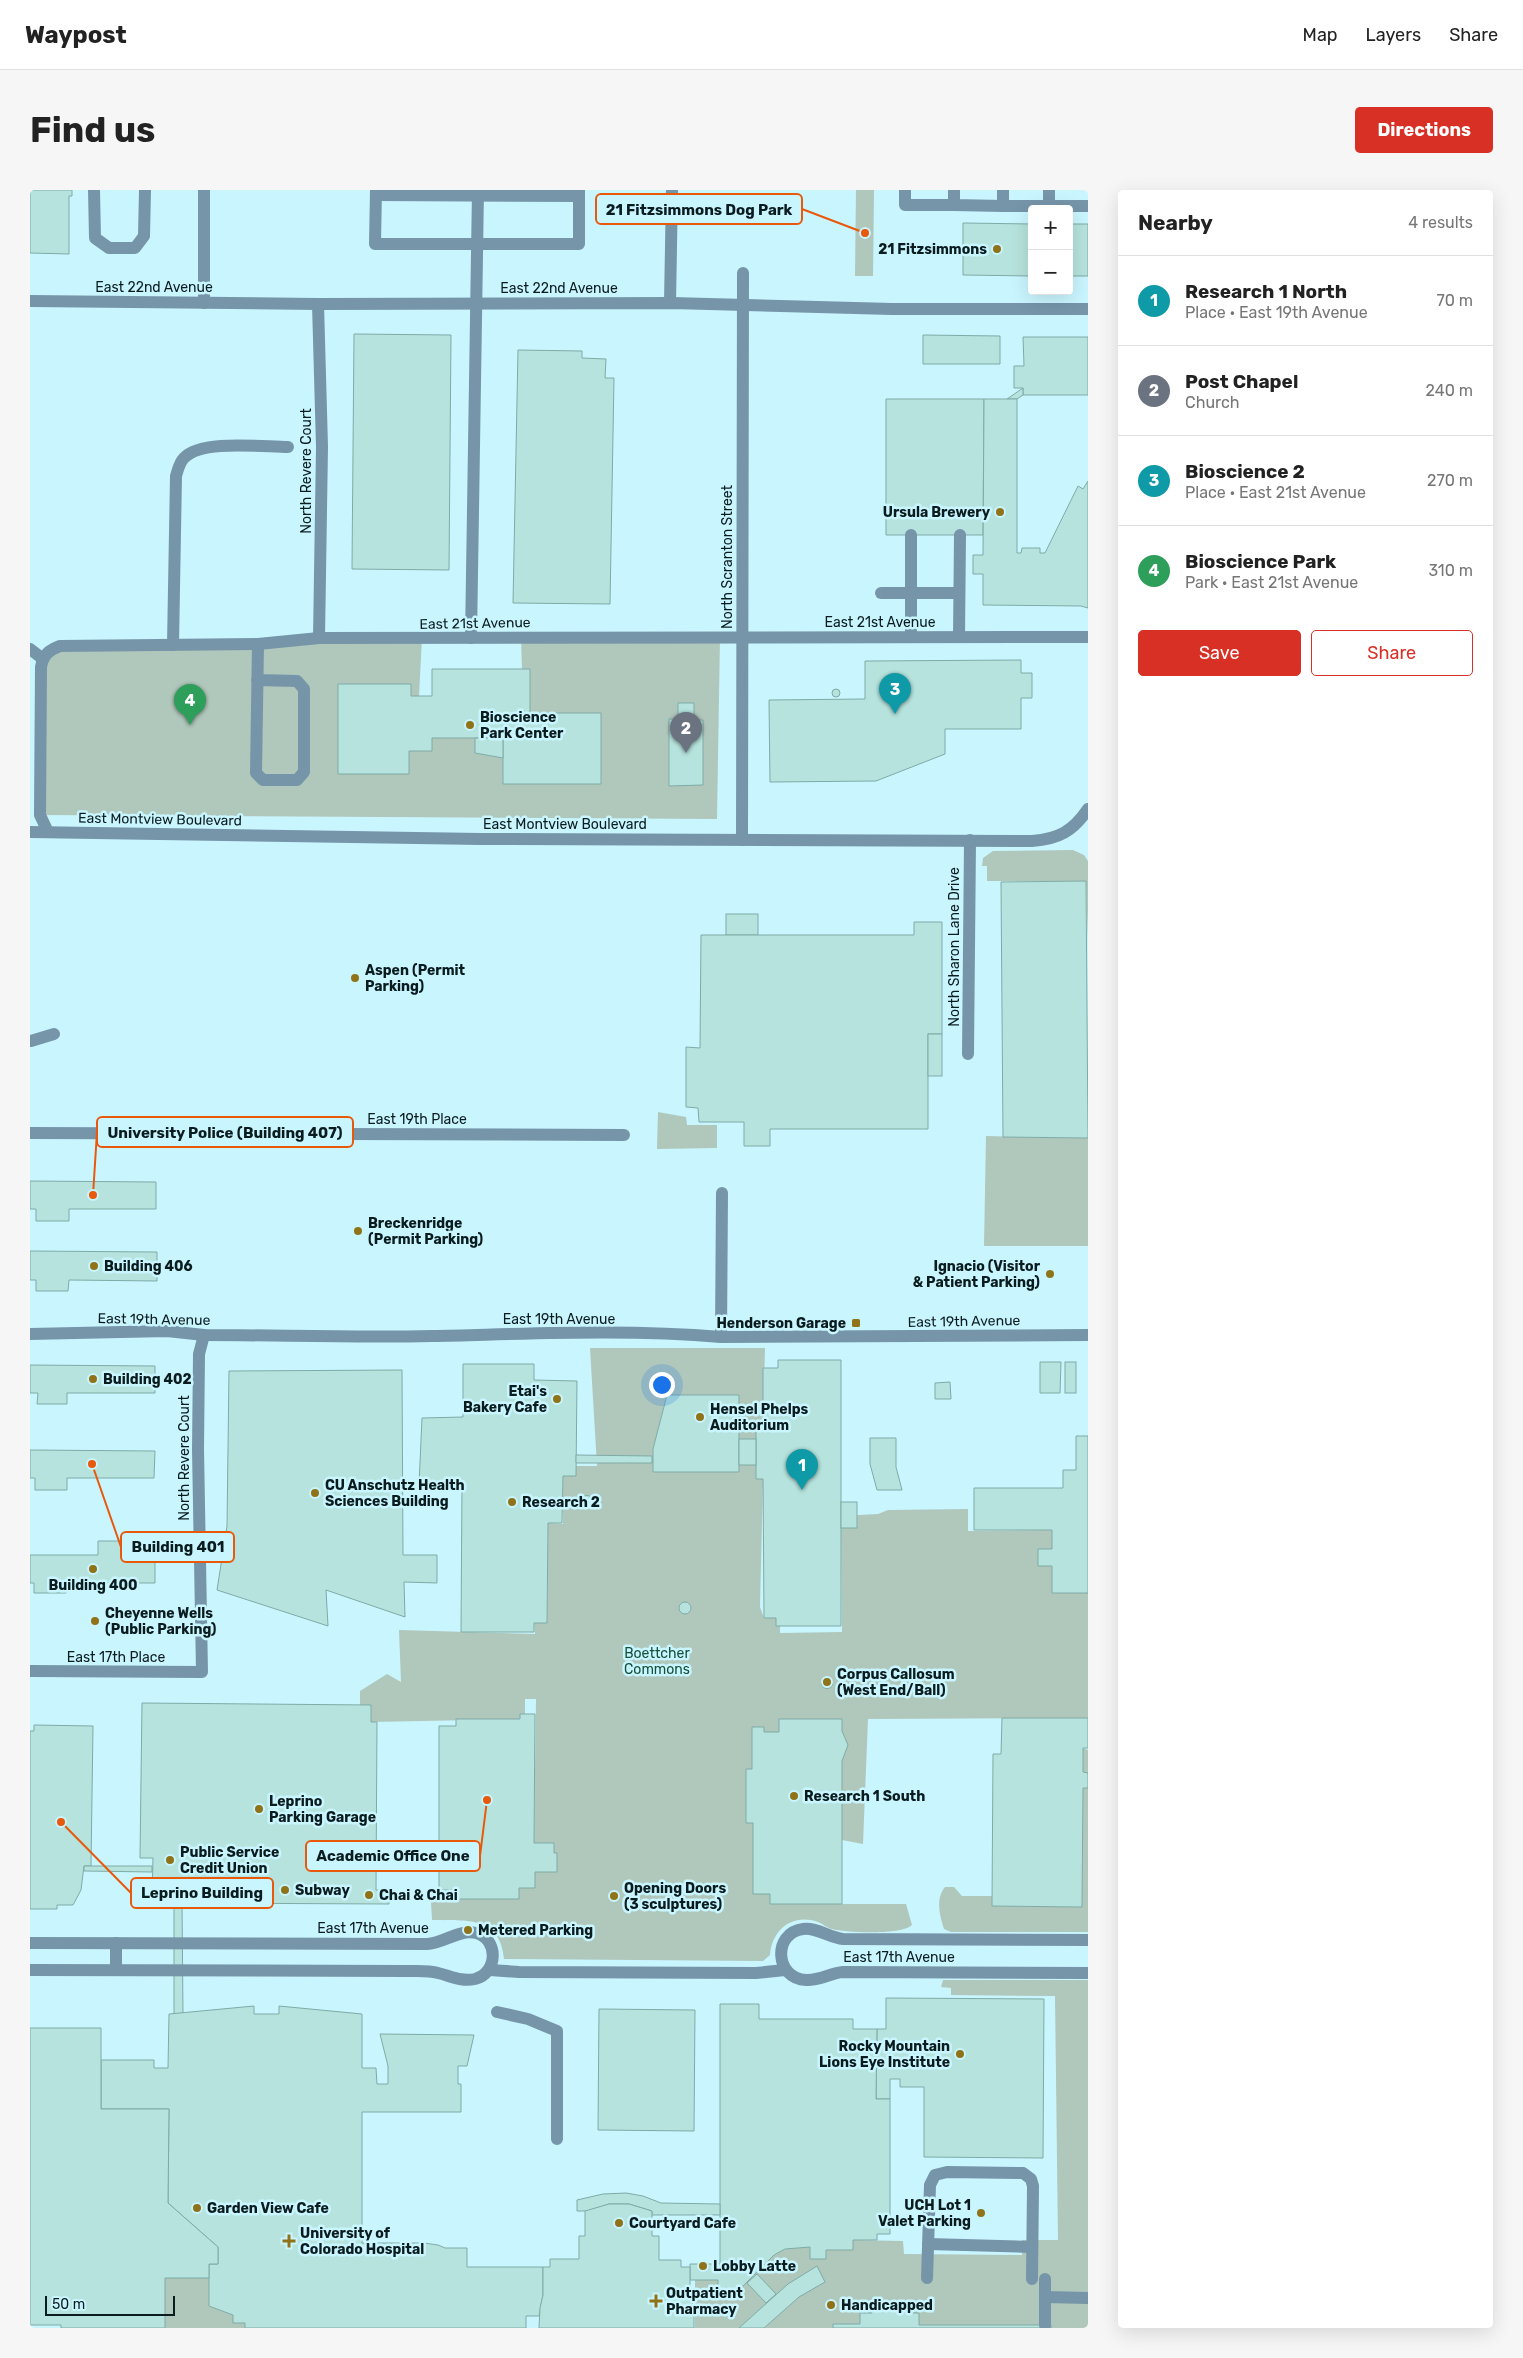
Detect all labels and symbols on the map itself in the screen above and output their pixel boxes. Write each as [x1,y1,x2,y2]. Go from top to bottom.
callout: 21 Fitzsimmons Dog Park [596,194,802,224]
text: 21 Fitzsimmons Dog Park [606,201,793,219]
place label: 21 Fitzsimmons [878,241,987,258]
marker: 21 Fitzsimmons [991,243,1003,255]
street label: East 22nd Avenue [95,279,213,296]
street label: East 22nd Avenue [500,280,618,297]
street label: North Revere Court [298,408,315,534]
street label: North Scranton Street [719,484,736,629]
place label: Ursula Brewery [883,504,991,521]
marker: Ursula Brewery [994,506,1006,518]
street label: East 21st Avenue [419,614,531,633]
street label: East 21st Avenue [824,614,936,631]
pin: 3 [879,673,911,714]
pin: 4 [174,684,206,725]
place label: Bioscience Park Center [480,709,564,742]
pin: 2 [670,712,702,753]
marker: Bioscience Park Center [464,719,476,731]
street label: East Montview Boulevard [78,810,242,829]
street label: East Montview Boulevard [483,816,647,833]
street label: North Sharon Lane Drive [946,867,963,1027]
place label: Aspen (Permit Parking) [365,962,466,995]
marker: Aspen (Permit Parking) [349,972,361,984]
street label: East 19th Place [367,1111,467,1128]
callout: University Police (Building 407) [97,1117,353,1147]
text: University Police (Building 407) [107,1124,343,1142]
place label: Breckenridge (Permit Parking) [368,1215,483,1248]
marker: Breckenridge (Permit Parking) [352,1225,364,1237]
place label: Building 406 [104,1258,193,1275]
place label: Ignacio (Visitor & Patient Parking) [913,1258,1041,1291]
marker: Building 406 [88,1260,100,1272]
marker: Ignacio (Visitor & Patient Parking) [1044,1268,1056,1280]
street label: East 19th Avenue [98,1310,211,1329]
street label: East 19th Avenue [503,1311,615,1328]
street label: East 19th Avenue [908,1312,1021,1331]
place label: Henderson Garage [716,1315,846,1332]
marker: Henderson Garage [850,1317,862,1329]
place label: Building 402 [103,1371,192,1388]
your location [649,1372,675,1398]
marker: Building 402 [87,1373,99,1385]
place label: Etai's Bakery Cafe [463,1383,547,1416]
marker: Etai's Bakery Cafe [551,1393,563,1405]
street label: North Revere Court [176,1395,193,1521]
place label: Hensel Phelps Auditorium [710,1401,809,1434]
marker: Hensel Phelps Auditorium [694,1411,706,1423]
pin: 1 [786,1449,818,1490]
place label: CU Anschutz Health Sciences Building [325,1477,465,1510]
marker: CU Anschutz Health Sciences Building [309,1487,321,1499]
place label: Research 2 [522,1494,600,1511]
marker: Research 2 [506,1496,518,1508]
callout: Building 401 [121,1532,234,1562]
text: Building 401 [132,1538,224,1556]
marker: Building 400 [87,1563,99,1575]
place label: Building 400 [48,1577,138,1594]
place label: Cheyenne Wells (Public Parking) [105,1605,216,1638]
marker: Cheyenne Wells (Public Parking) [89,1615,101,1627]
park label: Boettcher Commons [624,1645,690,1678]
street label: East 17th Place [67,1649,165,1666]
place label: Corpus Callosum (West End/Ball) [837,1666,955,1699]
marker: Corpus Callosum (West End/Ball) [821,1676,833,1688]
place label: Research 1 South [804,1788,925,1805]
marker: Research 1 South [788,1790,800,1802]
place label: Leprino Parking Garage [269,1793,376,1826]
marker: Leprino Parking Garage [253,1803,265,1815]
callout: Academic Office One [306,1841,480,1871]
place label: Public Service Credit Union [180,1844,279,1877]
text: Academic Office One [316,1847,470,1865]
marker: Public Service Credit Union [164,1854,176,1866]
callout: Leprino Building [131,1878,273,1908]
place label: Opening Doors (3 sculptures) [624,1880,726,1913]
place label: Subway [295,1882,350,1899]
text: Leprino Building [141,1884,263,1902]
marker: Subway [279,1884,291,1896]
place label: Chai & Chai [379,1887,458,1904]
marker: Chai & Chai [363,1889,375,1901]
marker: Opening Doors (3 sculptures) [608,1890,620,1902]
street label: East 17th Avenue [317,1920,429,1937]
place label: Metered Parking [478,1922,593,1939]
marker: Metered Parking [462,1924,474,1936]
street label: East 17th Avenue [843,1949,955,1966]
place label: Rocky Mountain Lions Eye Institute [819,2038,950,2071]
marker: Rocky Mountain Lions Eye Institute [954,2048,966,2060]
place label: UCH Lot 1 Valet Parking [878,2197,971,2230]
place label: Garden View Cafe [207,2200,329,2217]
marker: Garden View Cafe [191,2202,203,2214]
marker: UCH Lot 1 Valet Parking [975,2207,987,2219]
place label: Courtyard Cafe [629,2215,736,2232]
marker: Courtyard Cafe [613,2217,625,2229]
place label: University of Colorado Hospital [300,2225,424,2258]
marker: University of Colorado Hospital [282,2234,296,2248]
place label: Lobby Latte [713,2258,796,2275]
marker: Lobby Latte [697,2260,709,2272]
place label: Outpatient Pharmacy [666,2285,743,2318]
scale bar [45,2293,175,2316]
marker: Outpatient Pharmacy [650,2295,662,2307]
place label: Handicapped [841,2297,933,2314]
marker: Handicapped [825,2299,837,2311]

